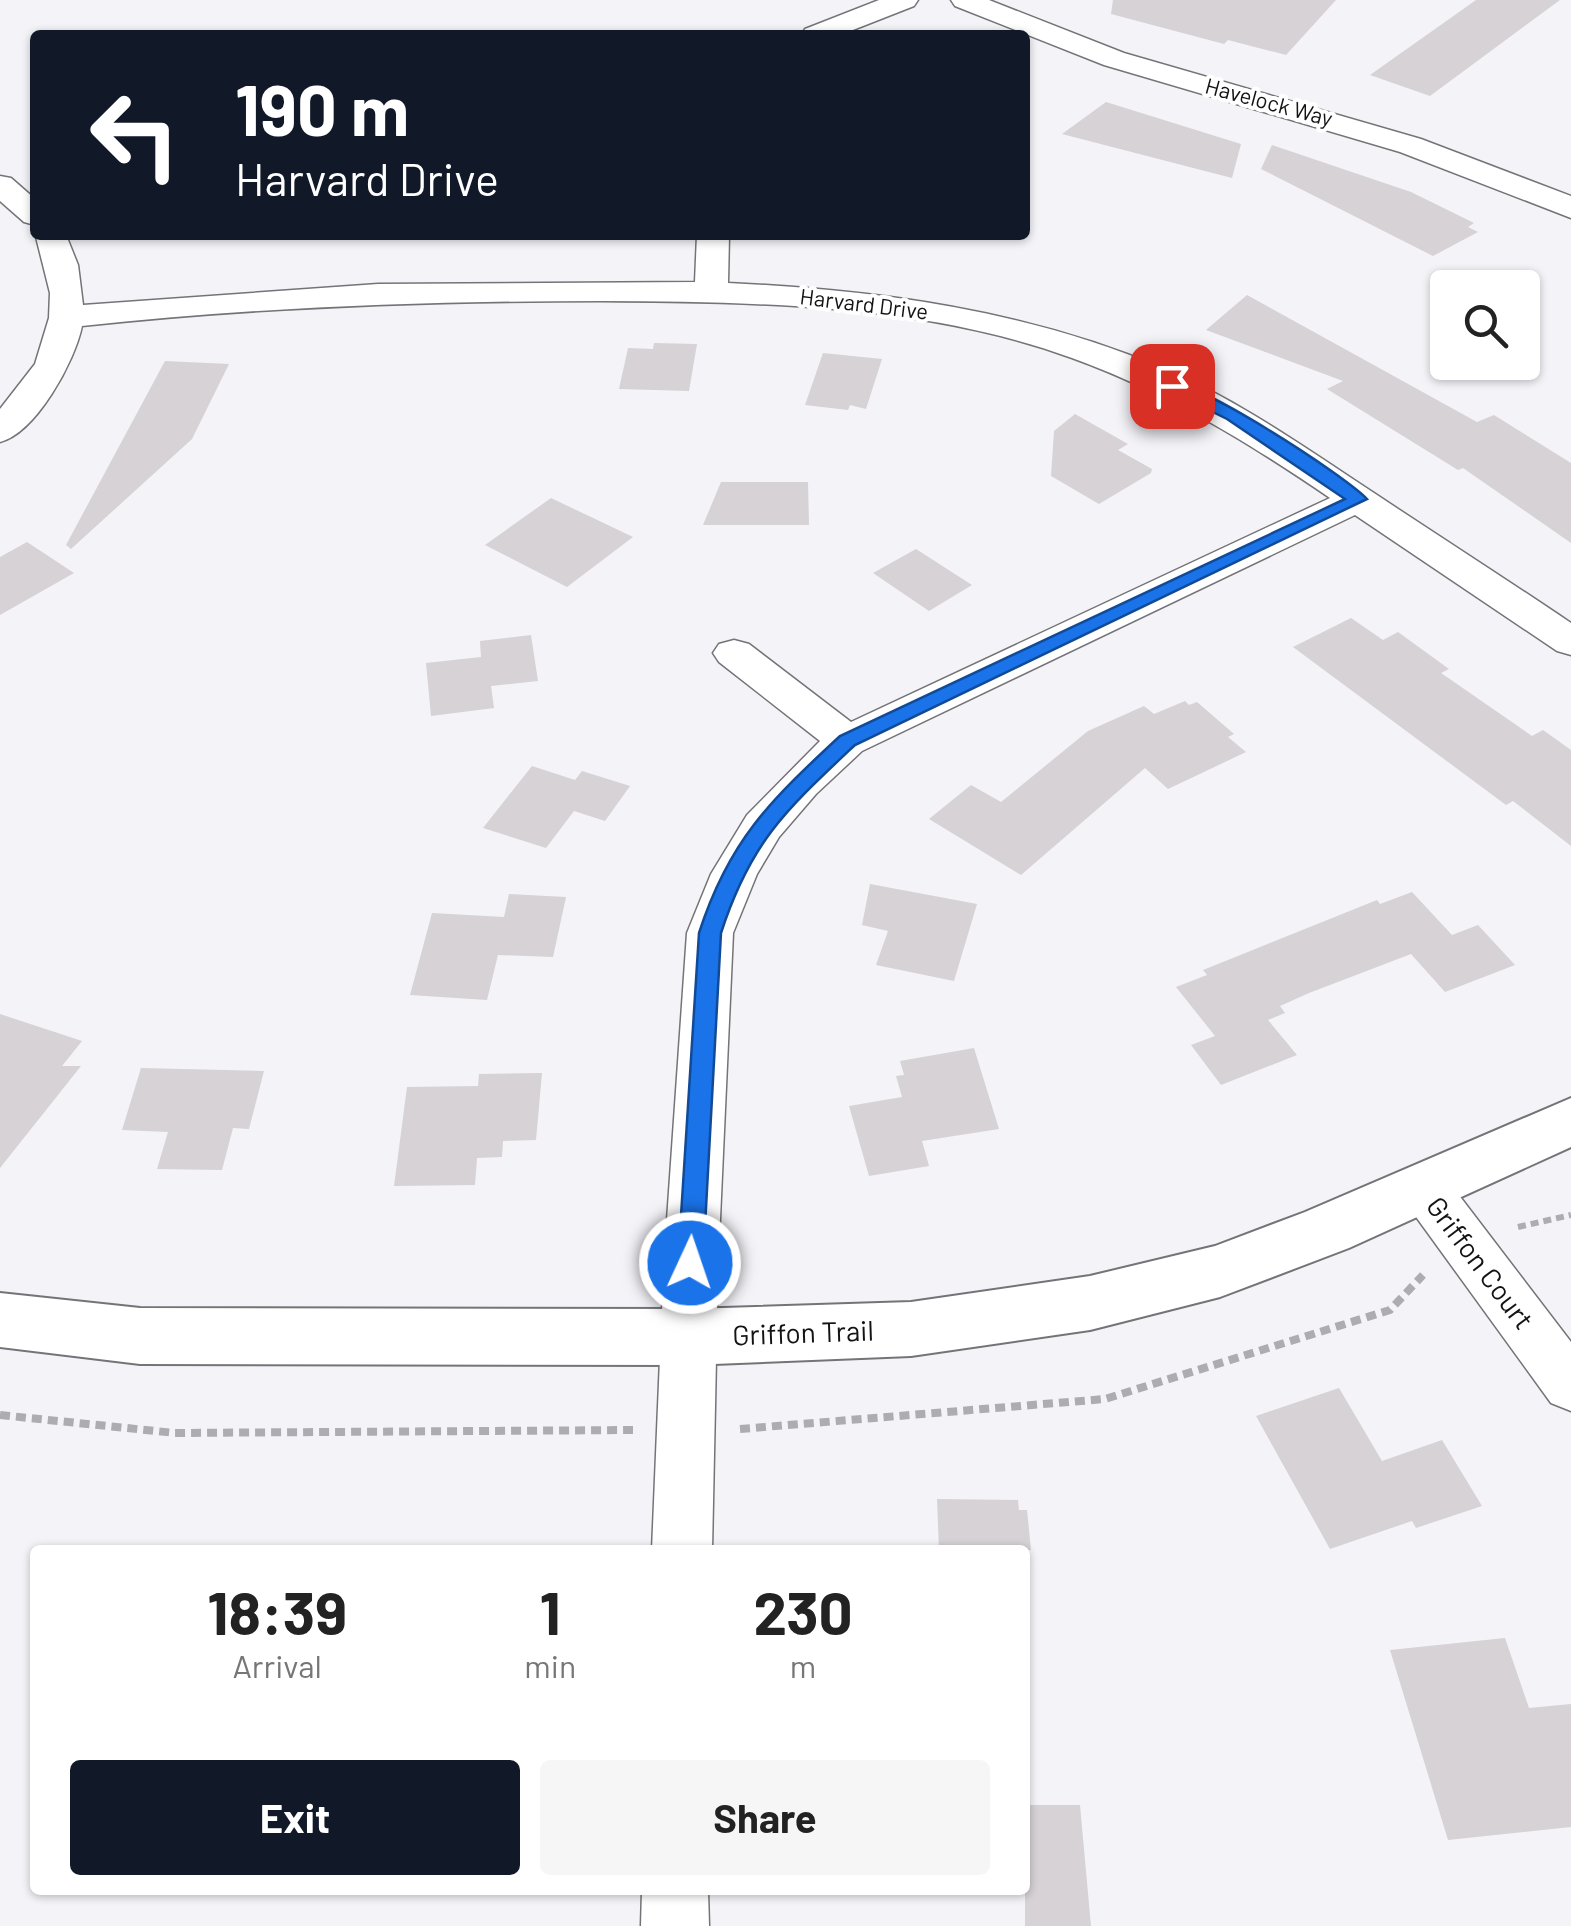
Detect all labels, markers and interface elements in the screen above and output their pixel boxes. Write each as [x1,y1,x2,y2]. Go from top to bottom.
text: 190 m [235,66,409,150]
icon: left [70,70,200,200]
street label: Havelock Way [1203,72,1336,131]
text: Harvard Drive [235,151,499,205]
map controls [1430,270,1540,380]
button: search [1430,270,1540,380]
street label: Harvard Drive [799,282,930,324]
pin [1130,344,1215,429]
icon: arrive [1145,359,1200,414]
street label: Griffon Court [1420,1189,1542,1335]
position arrow [638,1211,742,1315]
street label: Griffon Trail [732,1313,874,1351]
text: 18:39 [207,1575,347,1647]
text: 1 [540,1575,561,1647]
text: 230 [753,1575,853,1647]
text: Arrival [232,1646,322,1684]
text: min [524,1646,576,1684]
text: m [790,1646,816,1684]
button: Exit [70,1760,520,1875]
button: Share [540,1760,990,1875]

